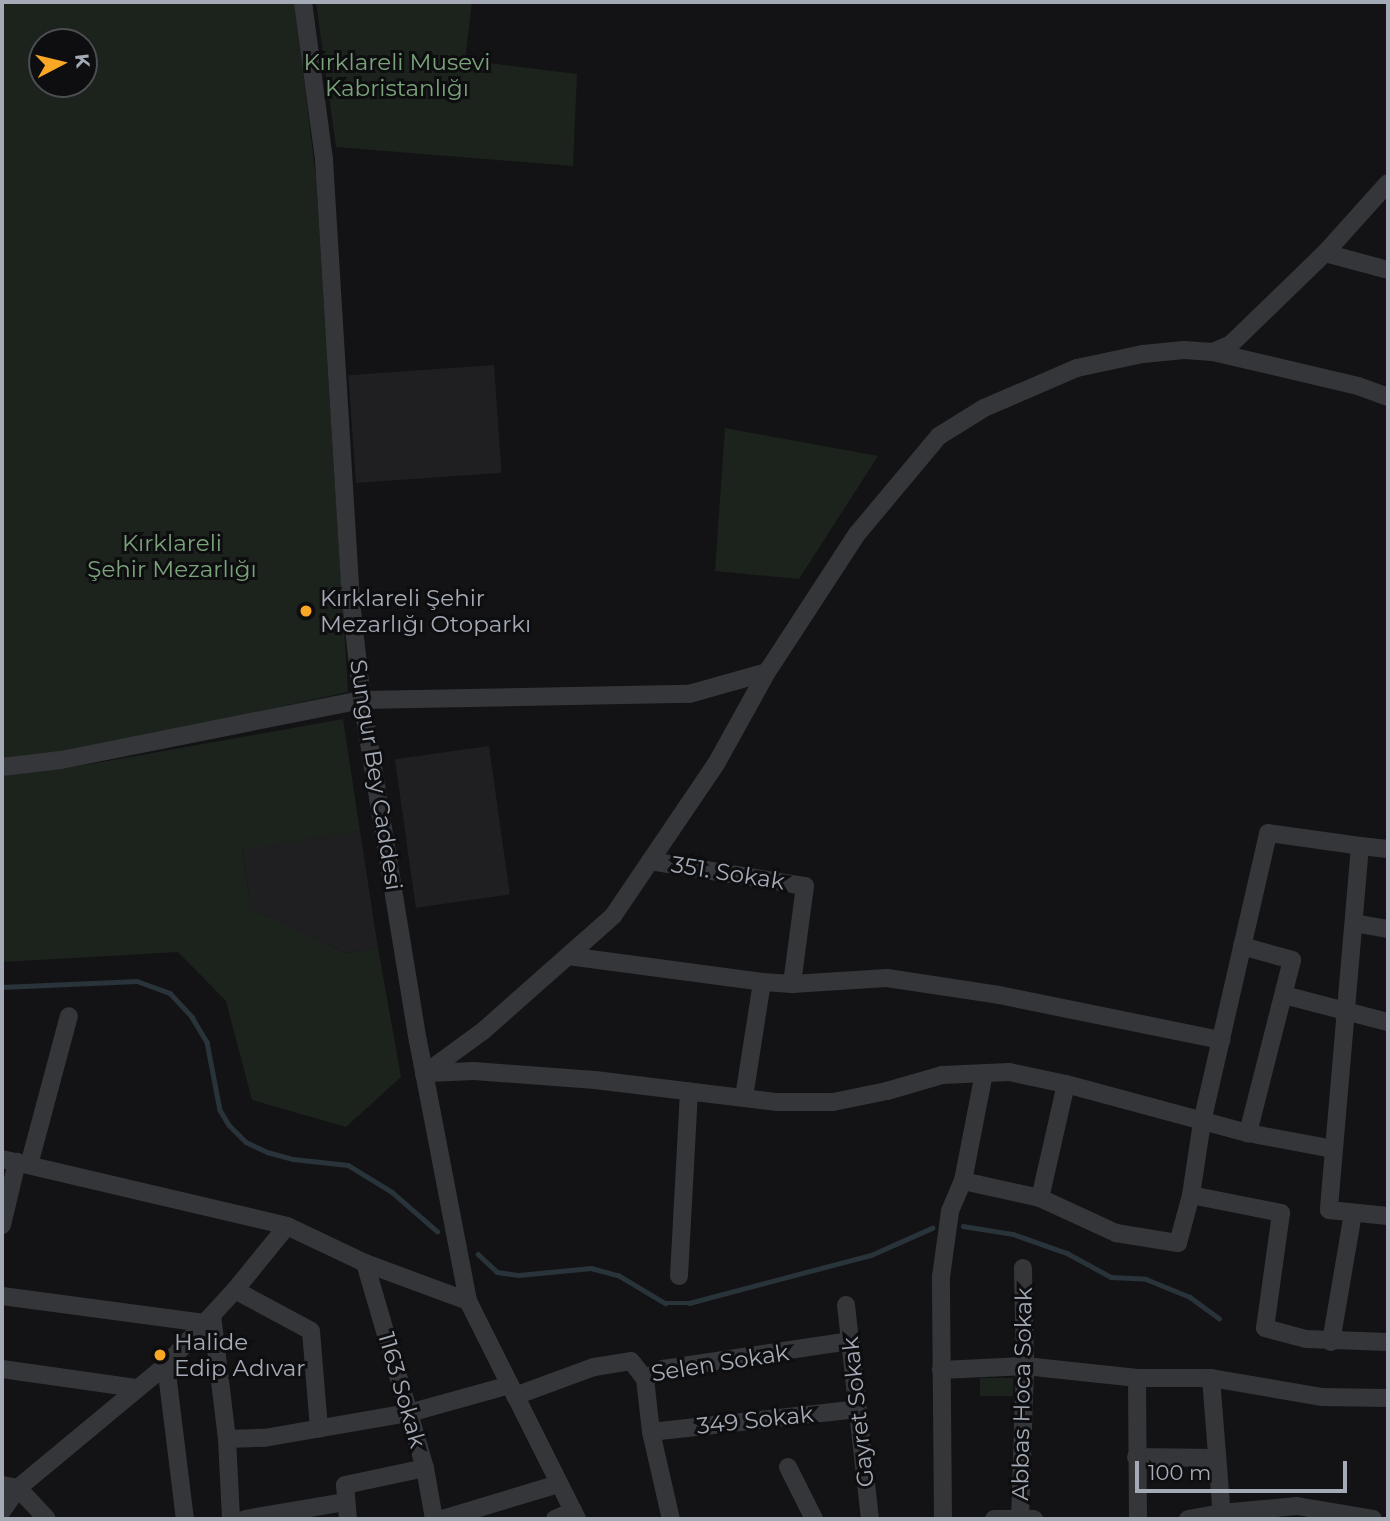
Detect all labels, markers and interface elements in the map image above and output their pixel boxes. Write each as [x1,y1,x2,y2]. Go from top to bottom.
north arrow [28,28,98,98]
park label: Kırklareli Musevi Kabristanlığı [303,48,491,102]
text: K [70,52,95,69]
park label: Kırklareli Şehir Mezarlığı [87,529,257,583]
place label: Kırklareli Şehir Mezarlığı Otoparkı [320,584,531,638]
marker: Kırklareli Şehir Mezarlığı Otoparkı [298,603,314,619]
street label: Sungur Bey Caddesi [344,658,408,892]
street label: 351. Sokak [669,850,787,896]
street label: Abbas Hoca Sokak [1006,1287,1038,1501]
place label: Halide Edip Adıvar [174,1328,306,1382]
street label: 1163 Sokak [372,1329,432,1451]
street label: Gayret Sokak [836,1335,880,1489]
street label: Selen Sokak [649,1338,791,1388]
marker: Halide Edip Adıvar [152,1347,168,1363]
street label: 349 Sokak [695,1400,815,1440]
scale bar [1138,1448,1350,1492]
text: 100 m [1148,1460,1211,1485]

